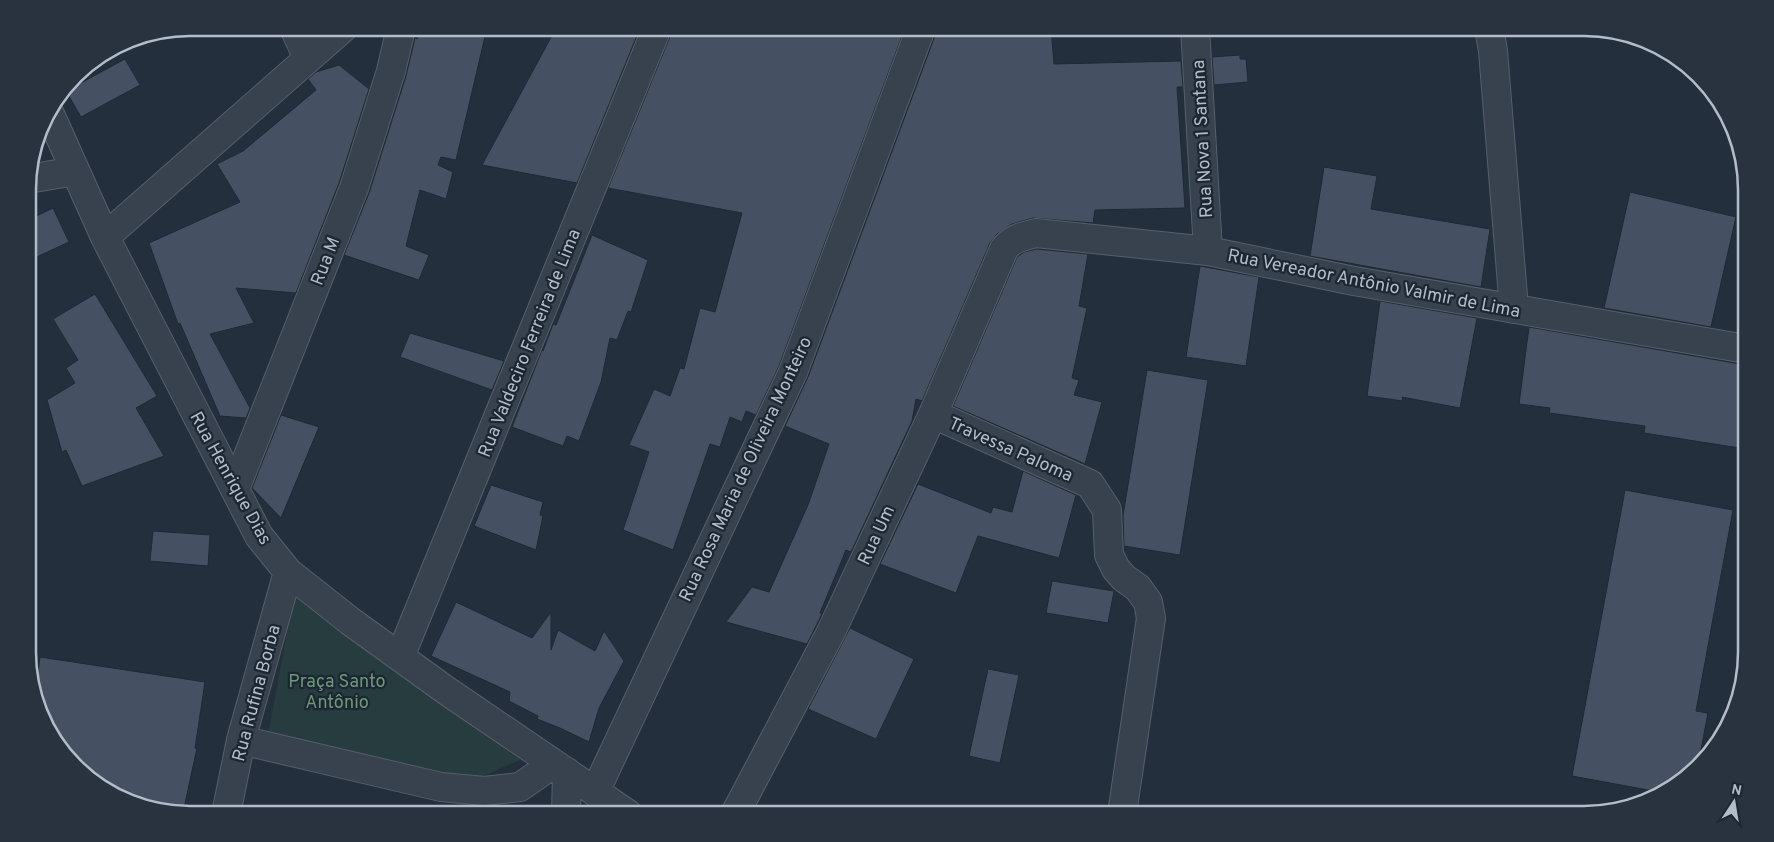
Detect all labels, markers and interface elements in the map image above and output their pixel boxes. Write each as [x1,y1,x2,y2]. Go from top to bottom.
street label: Rua Nova 1 Santana [1188,59,1219,219]
street label: Rua Valdeciro Ferreira de Lima [474,226,587,461]
street label: Rua M [307,234,346,289]
street label: Rua Vereador Antônio Valmir de Lima [1225,245,1522,324]
street label: Rua Rosa Maria de Oliveira Monteiro [675,333,818,606]
street label: Rua Henrique Dias [184,408,276,549]
street label: Travessa Paloma [945,413,1076,488]
street label: Rua Um [854,502,901,569]
street label: Rua Rufina Borba [228,622,287,764]
park label: Praça Santo Antônio [288,671,386,715]
north arrow [1709,777,1759,827]
text: N [1730,781,1743,800]

